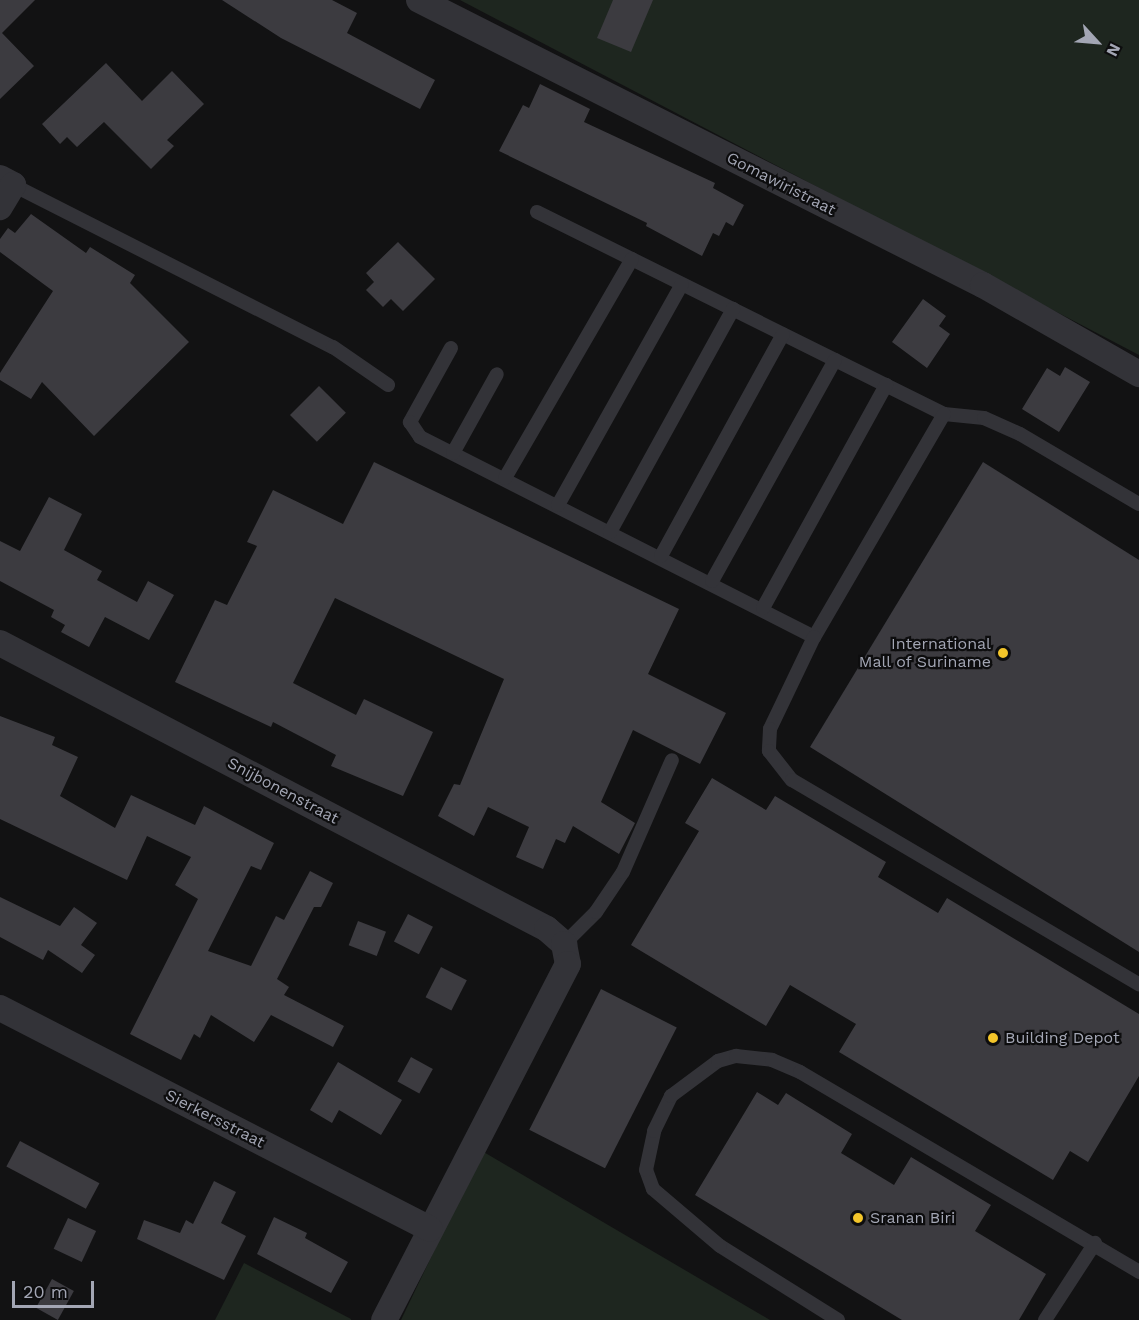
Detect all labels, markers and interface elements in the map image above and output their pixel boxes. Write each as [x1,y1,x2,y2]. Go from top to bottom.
north arrow [1067,12,1127,72]
text: N [1102,41,1125,60]
street label: Gomawiristraat [723,148,839,220]
place label: International Mall of Suriname [858,634,991,672]
marker: International Mall of Suriname [996,646,1010,660]
street label: Snijbonenstraat [224,754,342,828]
place label: Building Depot [1005,1028,1120,1048]
marker: Building Depot [986,1031,1000,1045]
street label: Sierkersstraat [162,1086,268,1152]
place label: Sranan Biri [870,1208,955,1228]
marker: Sranan Biri [851,1211,865,1225]
scale bar [15,1269,98,1307]
text: 20 m [23,1281,68,1302]

